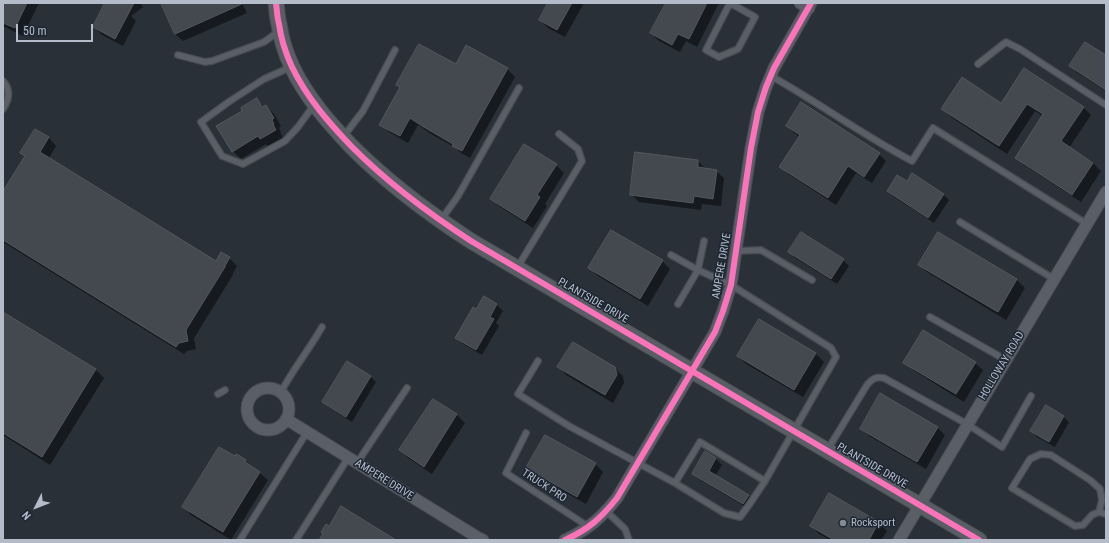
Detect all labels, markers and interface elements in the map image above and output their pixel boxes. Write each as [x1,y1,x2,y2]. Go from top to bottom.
scale bar [18,16,95,42]
text: 50 m [23,24,47,38]
street label: AMPERE DRIVE [710,232,734,300]
street label: PLANTSIDE DRIVE [555,275,631,327]
street label: HOLLOWAY ROAD [976,329,1028,403]
street label: PLANTSIDE DRIVE [834,440,910,492]
street label: AMPERE DRIVE [352,457,416,503]
street label: TRUCK PRO [519,467,569,505]
north arrow [16,487,56,527]
text: N [20,509,34,522]
place label: Rocksport [851,516,895,530]
marker: Rocksport [838,518,848,528]

